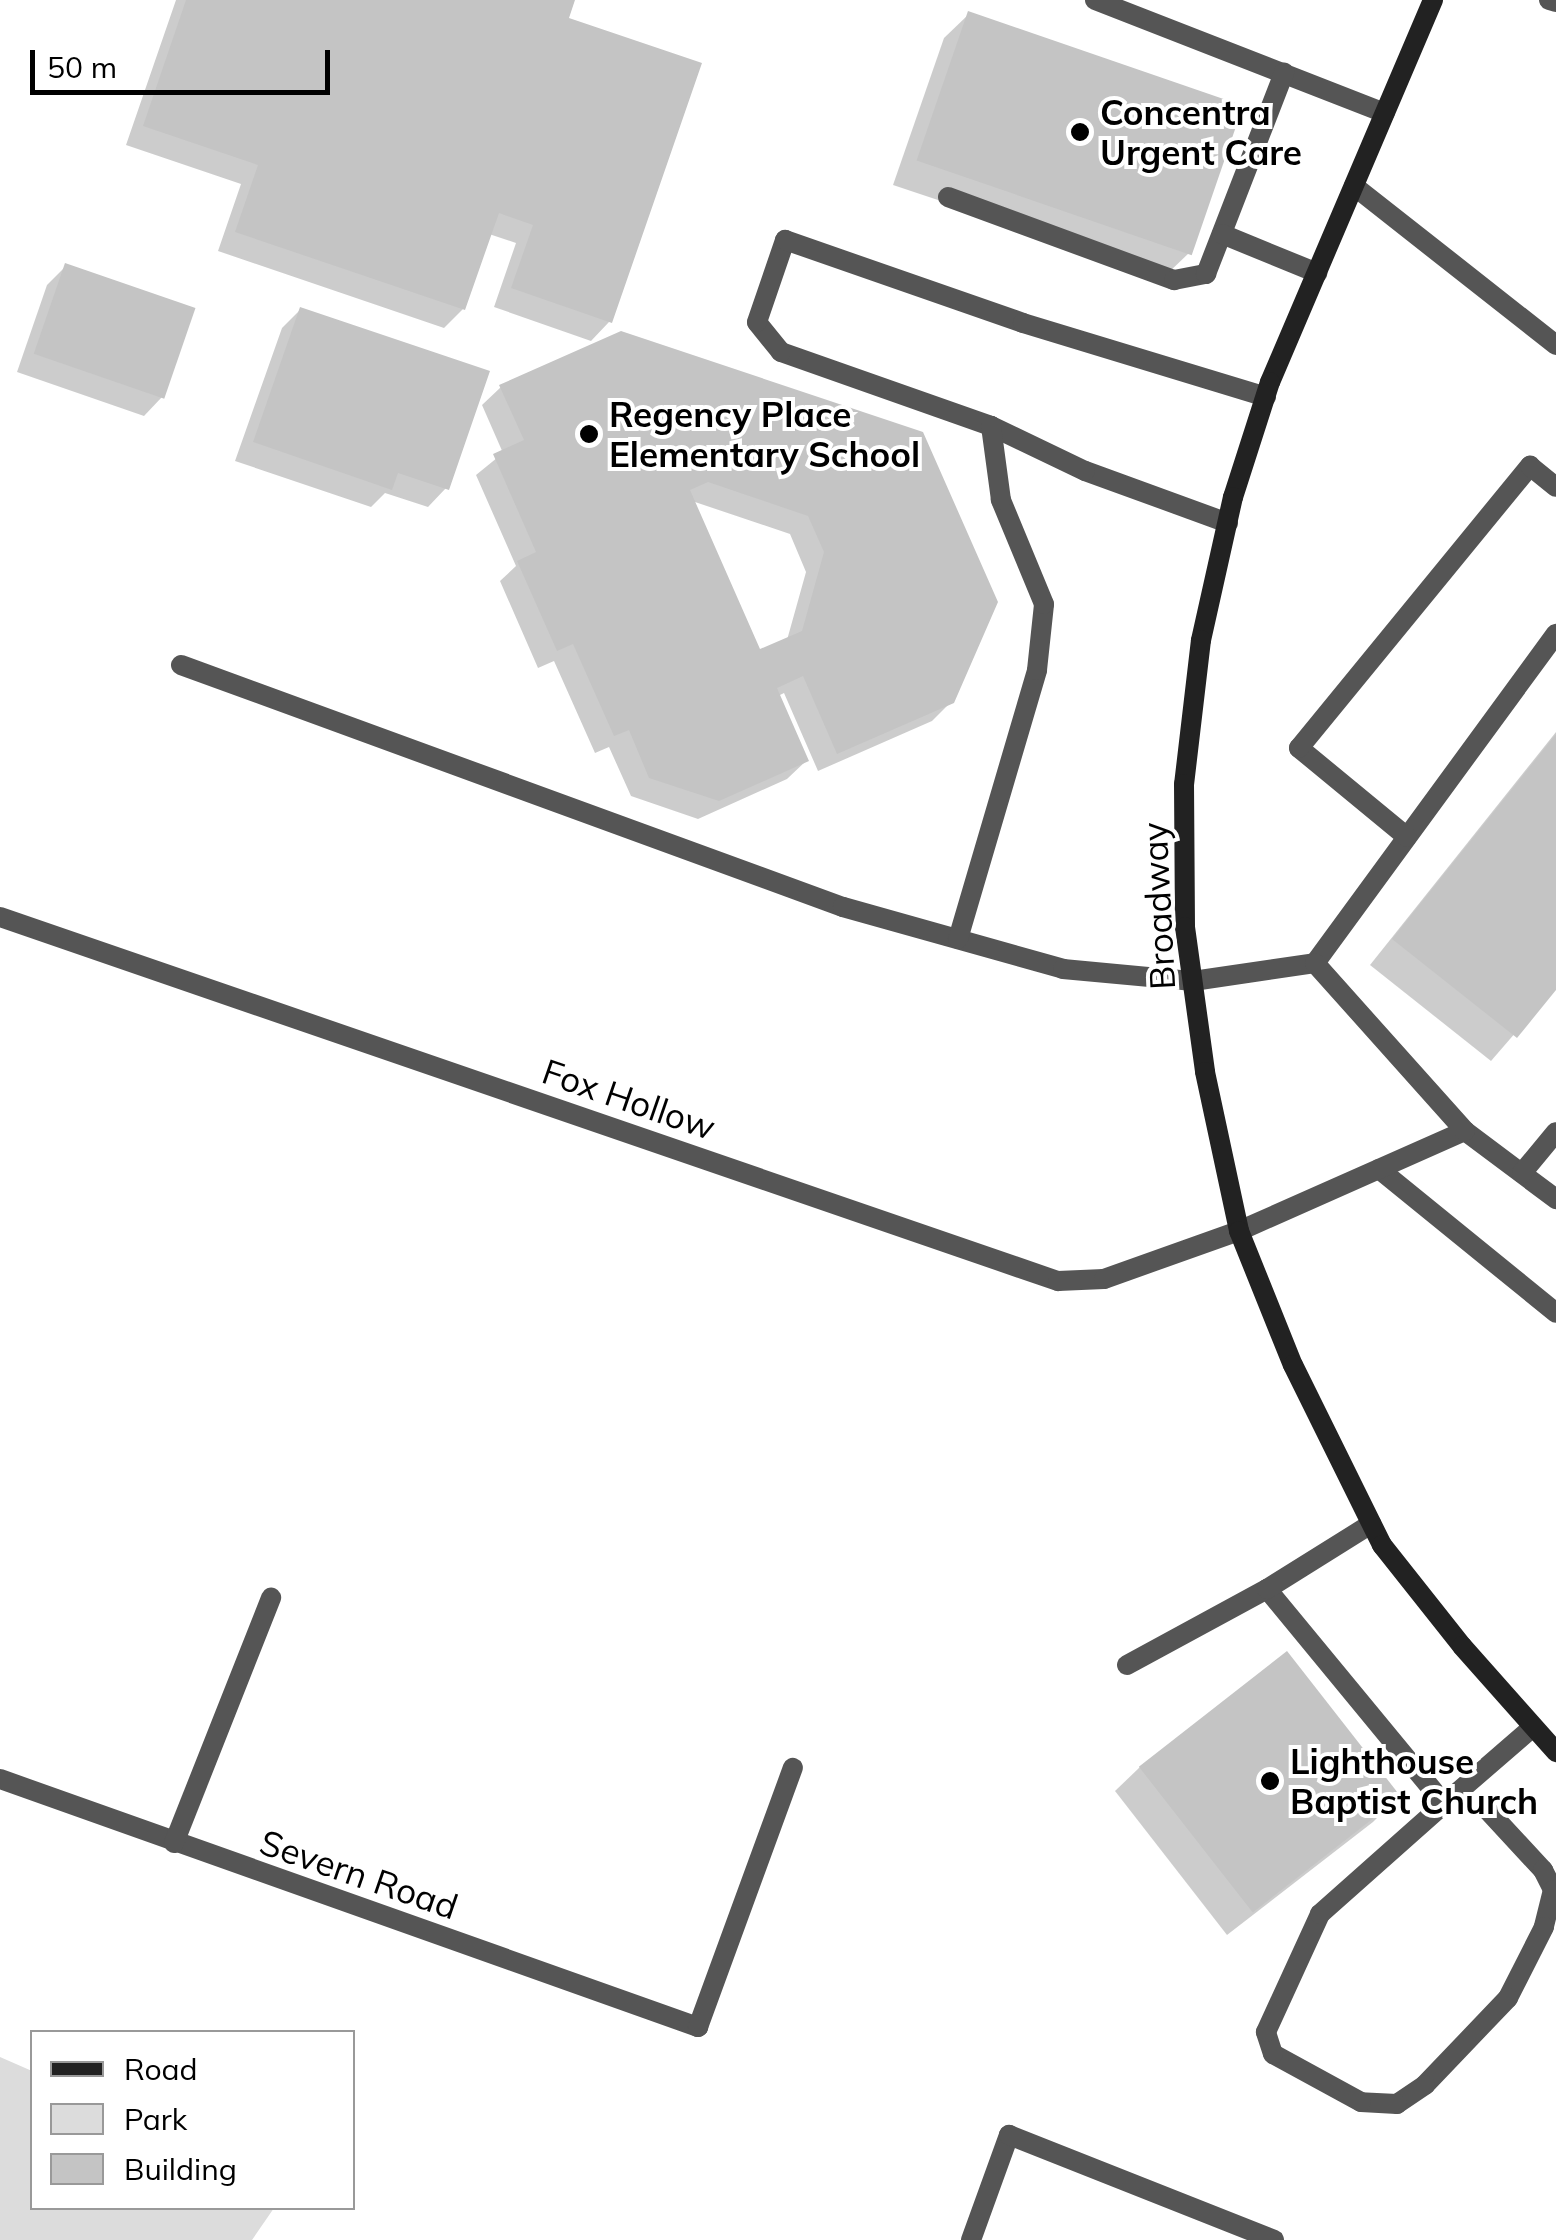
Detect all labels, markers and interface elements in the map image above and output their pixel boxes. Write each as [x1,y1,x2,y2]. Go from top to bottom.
scale bar [35,30,335,92]
text: 50 m [47,48,117,86]
place label: Concentra Urgent Care [1100,91,1302,173]
marker: Concentra Urgent Care [1069,121,1091,143]
place label: Regency Place Elementary School [609,393,920,475]
marker: Regency Place Elementary School [578,423,600,445]
street label: Broadway [1133,821,1183,991]
street label: Fox Hollow [537,1050,721,1148]
place label: Lighthouse Baptist Church [1290,1740,1538,1822]
marker: Lighthouse Baptist Church [1259,1770,1281,1792]
street label: Severn Road [255,1821,463,1927]
legend [30,2030,355,2210]
text: Road [124,2050,198,2088]
text: Park [124,2100,187,2138]
text: Building [124,2150,237,2188]

